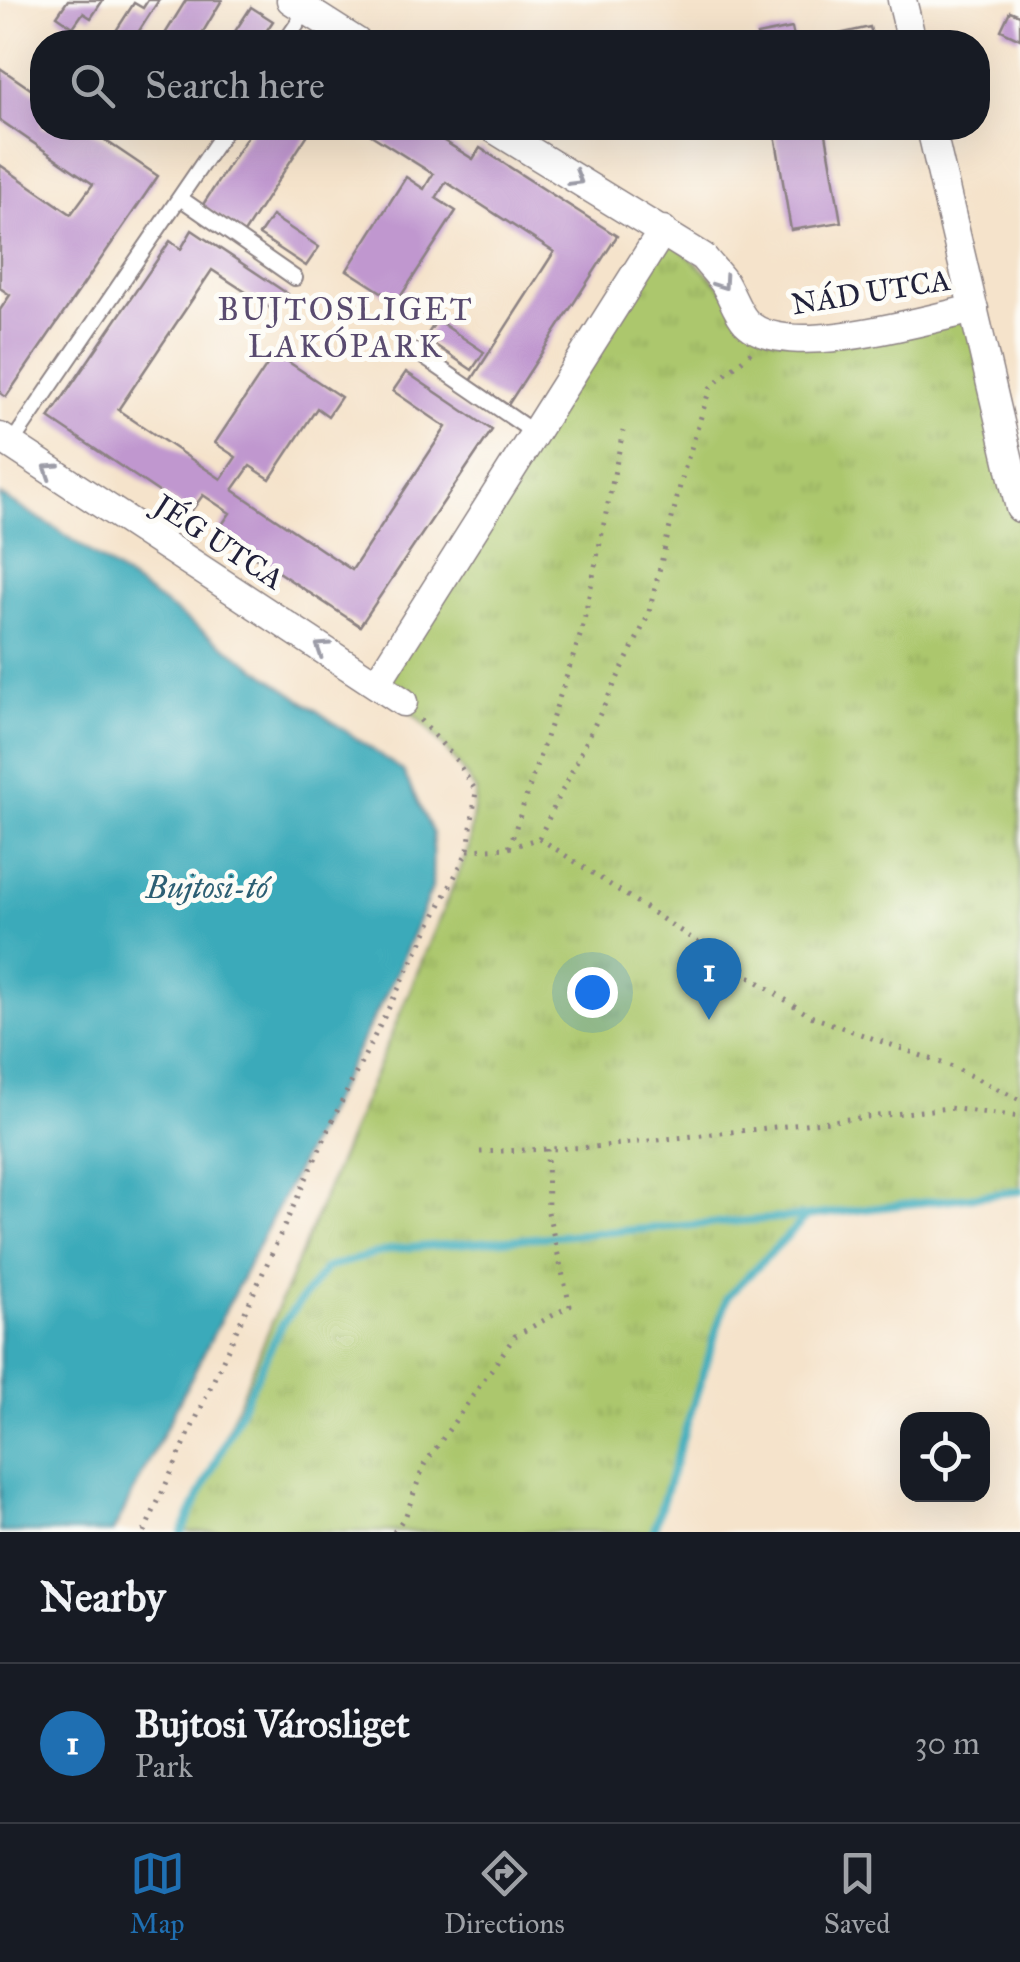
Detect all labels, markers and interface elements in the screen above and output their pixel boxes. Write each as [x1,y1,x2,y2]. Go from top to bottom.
search box [30,30,990,140]
icon: search [65,58,120,113]
text: Search here [145,62,325,108]
one-way arrow [565,167,583,186]
street label: NÁD UTCA [789,261,953,322]
one-way arrow [710,271,728,290]
district label: BUJTOSLIGET LAKÓPARK [218,290,474,366]
one-way arrow [43,463,61,482]
street label: JÉG UTCA [145,484,291,597]
one-way arrow [314,642,332,661]
water label: Bujtosi-tó [144,868,273,907]
pin: 1 [676,938,742,1020]
your location [567,967,618,1018]
map controls [900,1412,990,1502]
button: locate [900,1412,990,1502]
text: Nearby [40,1571,165,1623]
text: Bujtosi Városliget [135,1701,410,1747]
text: 1 [66,1724,79,1763]
text: 30 m [915,1724,980,1763]
text: Park [135,1747,193,1786]
tab: Map [130,1846,185,1941]
tab: Directions [444,1846,565,1941]
tab: Saved [824,1846,890,1941]

